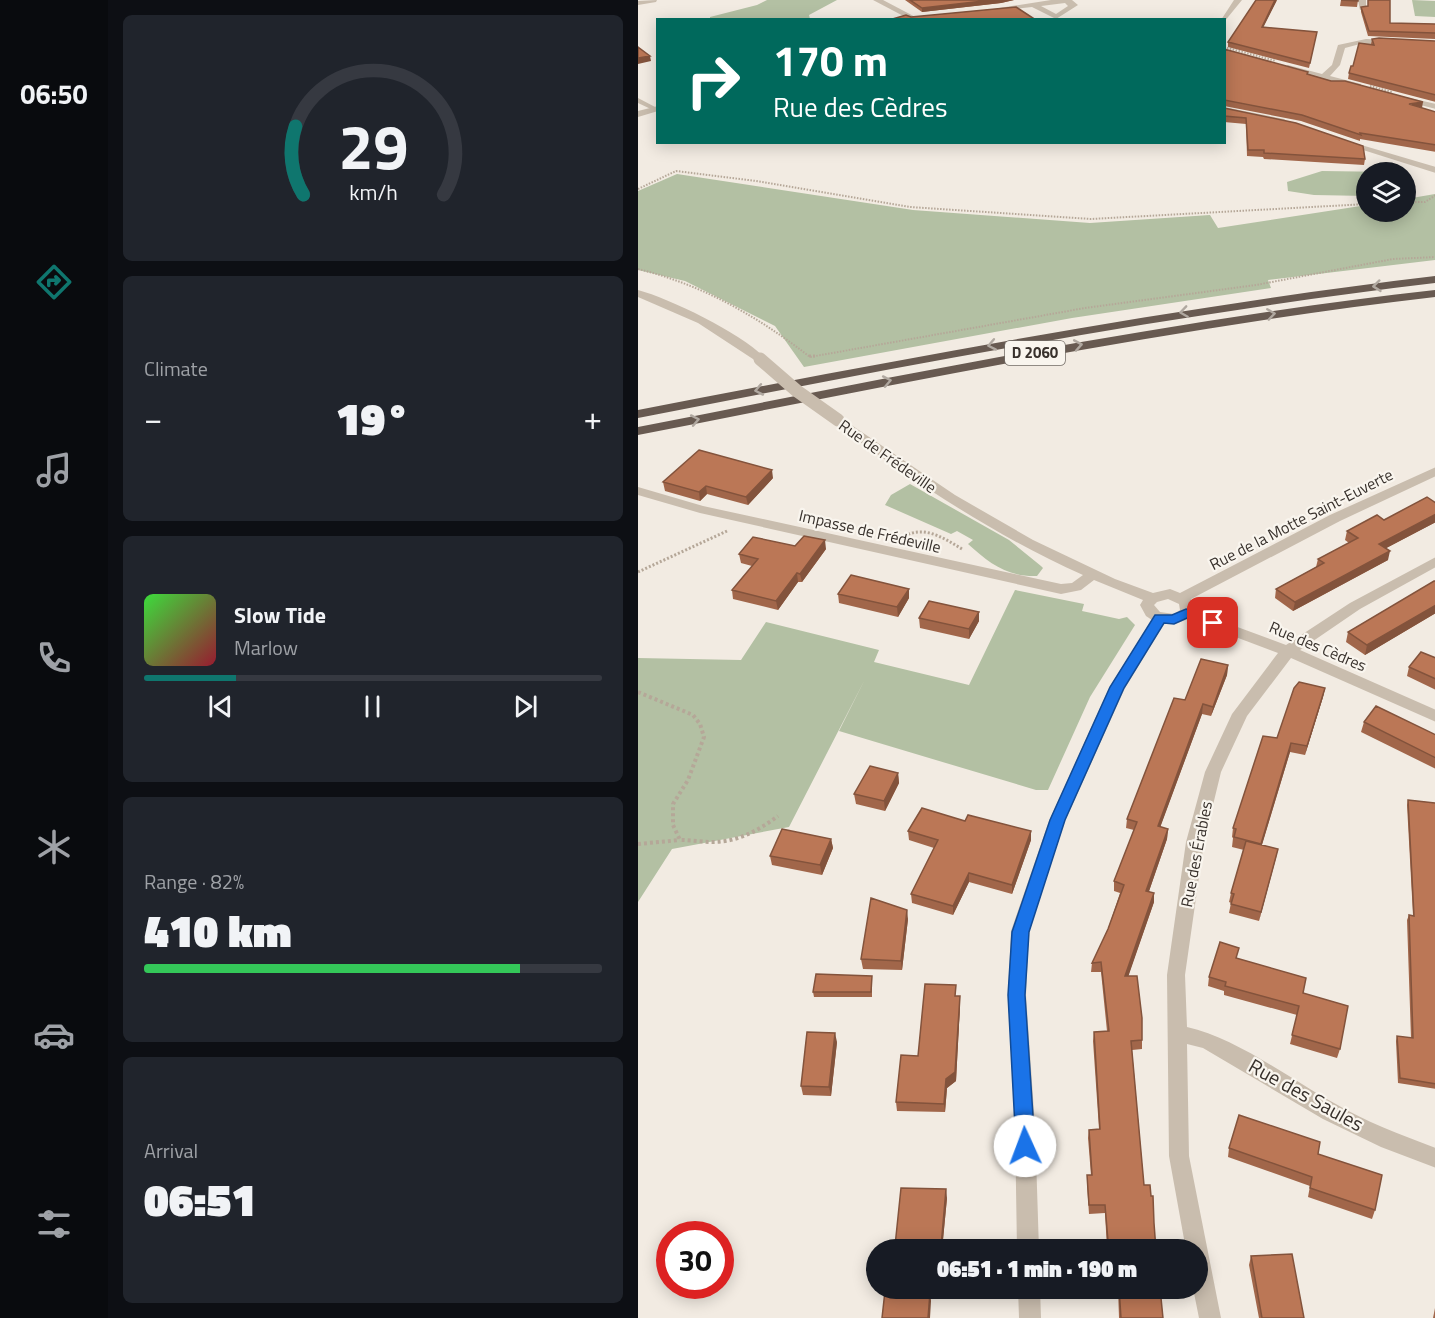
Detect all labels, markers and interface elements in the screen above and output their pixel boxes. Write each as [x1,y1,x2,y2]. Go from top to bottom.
text: 170 m [773,28,888,92]
icon: right [674,42,752,120]
text: 06:50 [20,73,88,114]
text: Rue des Cèdres [773,86,947,127]
text: 29 [338,98,408,193]
map controls [1356,162,1416,222]
button: layers [1356,162,1416,222]
text: km/h [349,176,397,208]
icon: directions [33,261,75,303]
one-way arrow [1373,279,1382,292]
one-way arrow [1180,305,1189,317]
one-way arrow [1266,308,1275,320]
one-way arrow [987,338,997,351]
one-way arrow [1073,339,1083,351]
road number: D 2060 [1005,341,1065,365]
text: Climate [144,353,208,384]
one-way arrow [881,375,891,388]
one-way arrow [755,383,765,396]
text: 19° [336,384,410,452]
text: − [144,393,162,443]
text: + [584,393,602,443]
street label: Rue de Frédeville [834,413,942,499]
one-way arrow [690,414,700,427]
icon: music [33,449,75,491]
street label: Rue de la Motte Saint-Euverte [1205,462,1397,576]
street label: Impasse de Frédeville [797,503,943,559]
pin [1187,597,1238,648]
text: Slow Tide [234,598,326,632]
icon: arrive [1196,606,1229,639]
street label: Rue des Cèdres [1266,615,1370,677]
text: Marlow [234,632,298,663]
icon: phone [33,637,75,679]
icon: previous [204,690,237,723]
icon: pause [356,690,389,723]
icon: next [509,690,542,723]
street label: Rue des Érables [1174,799,1218,909]
icon: climate [33,826,75,868]
text: Range · 82% [144,866,244,897]
text: 410 km [144,896,292,964]
icon: car [33,1014,75,1056]
street label: Rue des Saules [1243,1050,1369,1139]
position arrow [993,1114,1057,1178]
text: Arrival [144,1135,198,1166]
text: 06:51 [144,1165,256,1233]
icon: filters [33,1203,75,1245]
speed limit sign: 30 [656,1221,734,1299]
text: 06:51 · 1 min · 190 m [937,1252,1137,1286]

